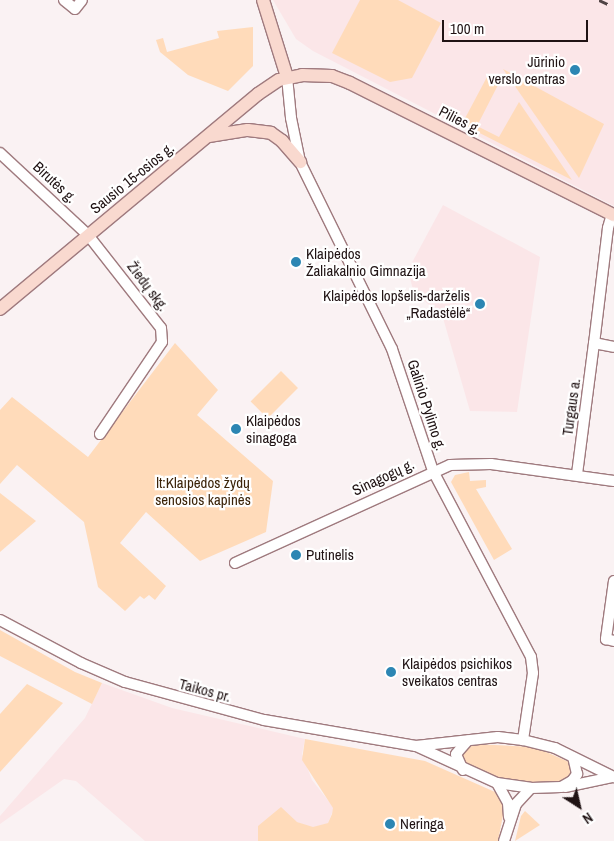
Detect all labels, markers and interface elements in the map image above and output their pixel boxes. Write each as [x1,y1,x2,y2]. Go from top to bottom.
scale bar [444,10,590,42]
text: 100 m [450,18,484,39]
place label: Jūrinio verslo centras [488,52,565,87]
marker: Jūrinio verslo centras [569,64,581,76]
street label: Pilies g. [436,102,484,138]
street label: Sausio 15-osios g. [86,139,178,217]
street label: Birutės g. [30,157,80,207]
place label: Klaipėdos Žaliakalnio Gimnazija [306,244,426,279]
marker: Klaipėdos Žaliakalnio Gimnazija [290,256,302,268]
street label: Žiedų skg. [124,258,172,314]
place label: Klaipėdos lopšelis-darželis „Radastėlė“ [323,286,470,321]
marker: Klaipėdos lopšelis-darželis „Radastėlė“ [474,298,486,310]
street label: Galinio Pylimo g. [404,357,450,453]
street label: Turgaus a. [558,377,584,437]
place label: Klaipėdos sinagoga [246,411,301,446]
marker: Klaipėdos sinagoga [230,423,242,435]
street label: Sinagogų g. [349,455,417,499]
park label: lt:Klaipėdos žydų senosios kapinės [155,473,251,508]
place label: Putinelis [306,546,354,564]
marker: Putinelis [290,549,302,561]
place label: Klaipėdos psichikos sveikatos centras [402,654,512,689]
marker: Klaipėdos psichikos sveikatos centras [384,665,398,679]
street label: Taikos pr. [177,674,233,706]
north arrow [554,781,604,831]
text: N [579,809,596,828]
place label: Neringa [400,815,444,833]
marker: Neringa [384,818,396,830]

